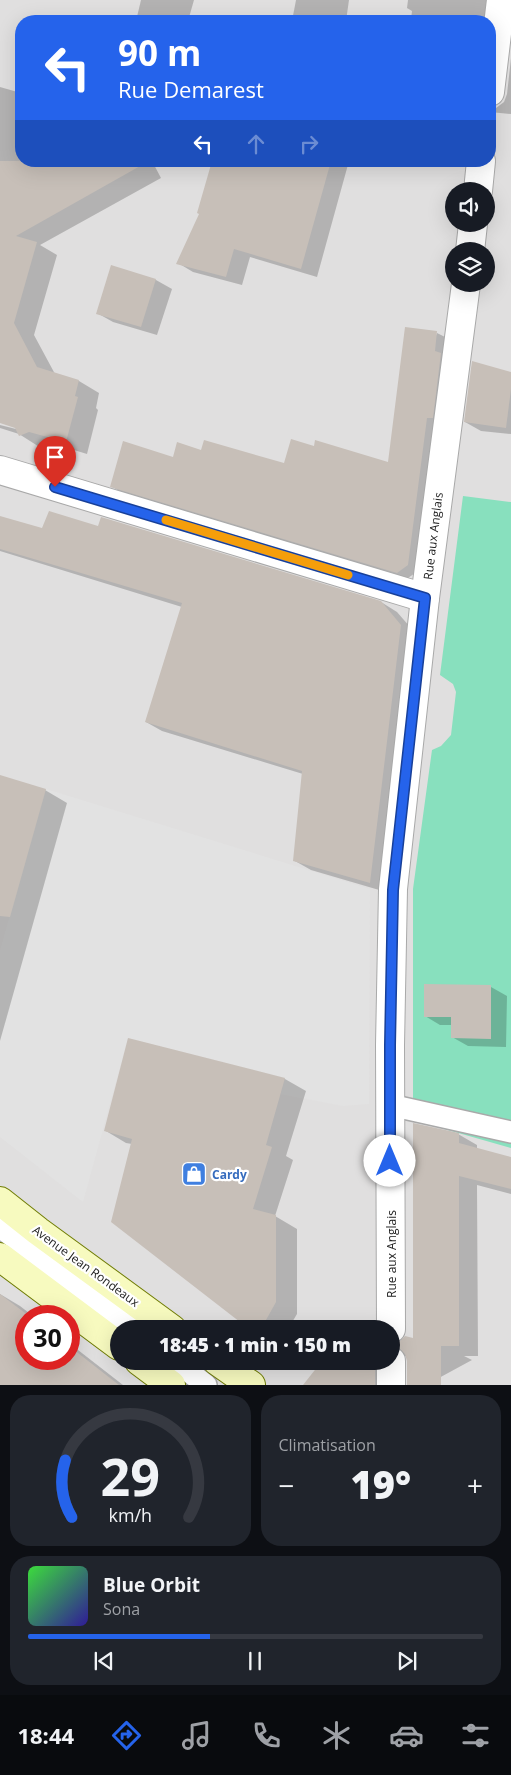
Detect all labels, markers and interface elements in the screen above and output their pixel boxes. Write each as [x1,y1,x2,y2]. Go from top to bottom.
text: 90 m [118,29,201,76]
icon: left [35,35,100,100]
text: Rue Demarest [118,74,264,104]
icon: left [189,130,217,158]
icon: ahead [242,130,270,158]
icon: right [295,130,323,158]
map controls [445,182,495,292]
button: sound [445,182,495,232]
button: layers [445,242,495,292]
pin [34,436,76,487]
icon: arrive [41,443,69,471]
street label: Rue aux Anglais [419,491,447,581]
position arrow [363,1134,415,1186]
shop icon: Cardy [181,1161,207,1187]
place label: Cardy [212,1166,247,1183]
street label: Rue aux Anglais [383,1210,400,1298]
street label: Avenue Jean Rondeaux [29,1221,144,1311]
speed limit sign: 30 [15,1305,80,1370]
text: 18:45 · 1 min · 150 m [159,1332,351,1358]
text: Climatisation [279,1434,376,1456]
text: 29 [101,1440,160,1511]
text: 19° [350,1458,411,1510]
text: − [279,1466,295,1504]
text: + [467,1466,483,1504]
text: km/h [109,1503,152,1527]
text: Blue Orbit [103,1572,200,1598]
text: Sona [103,1598,140,1620]
icon: previous [90,1647,118,1675]
icon: pause [241,1647,269,1675]
icon: next [393,1647,421,1675]
icon: directions [109,1718,144,1753]
icon: music [179,1718,214,1753]
icon: phone [249,1718,284,1753]
icon: climate [319,1718,354,1753]
icon: car [389,1718,424,1753]
icon: filters [458,1718,493,1753]
text: 18:44 [17,1720,74,1750]

